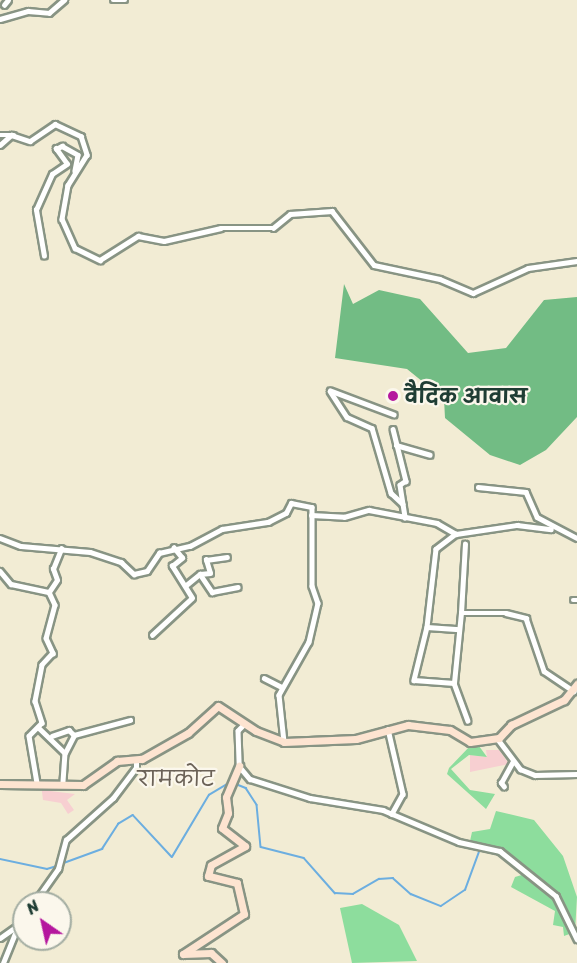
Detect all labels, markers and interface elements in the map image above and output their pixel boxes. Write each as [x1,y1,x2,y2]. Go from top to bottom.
place label: वैदिक आवास [405,384,527,408]
marker: वैदिक आवास [386,389,400,403]
district label: रामकोट [137,766,215,792]
north arrow [12,891,72,951]
text: N [20,892,45,922]

